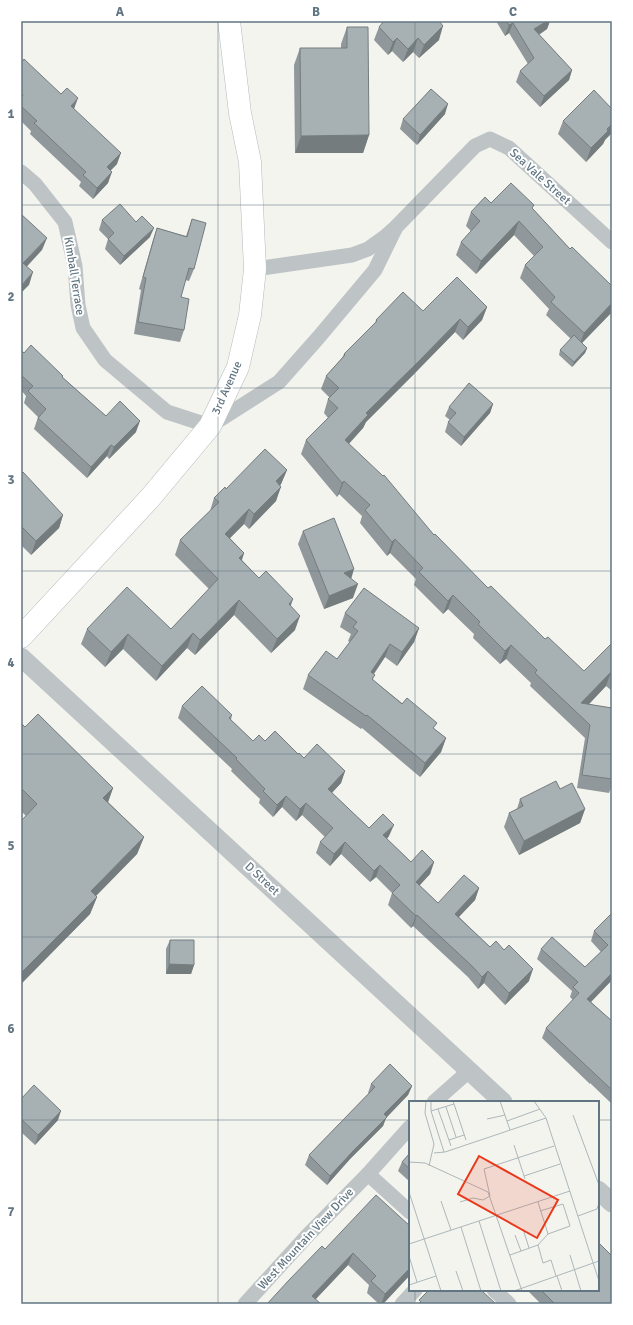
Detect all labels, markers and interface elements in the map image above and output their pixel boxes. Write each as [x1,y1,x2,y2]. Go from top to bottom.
text: A [116,4,125,20]
text: B [312,4,320,20]
text: C [509,4,517,20]
text: 1 [7,106,15,122]
street label: Sea Vale Street [506,146,574,208]
street label: Kimball Terrace [60,236,88,316]
text: 2 [7,289,15,305]
street label: 3rd Avenue [208,359,246,417]
text: 3 [7,472,15,488]
text: 4 [7,655,15,671]
text: 5 [7,838,15,854]
street label: D Street [242,859,282,899]
text: 6 [7,1021,15,1037]
inset map [409,1101,599,1291]
street label: West Mountain View Drive [255,1185,357,1293]
text: 7 [7,1204,15,1220]

